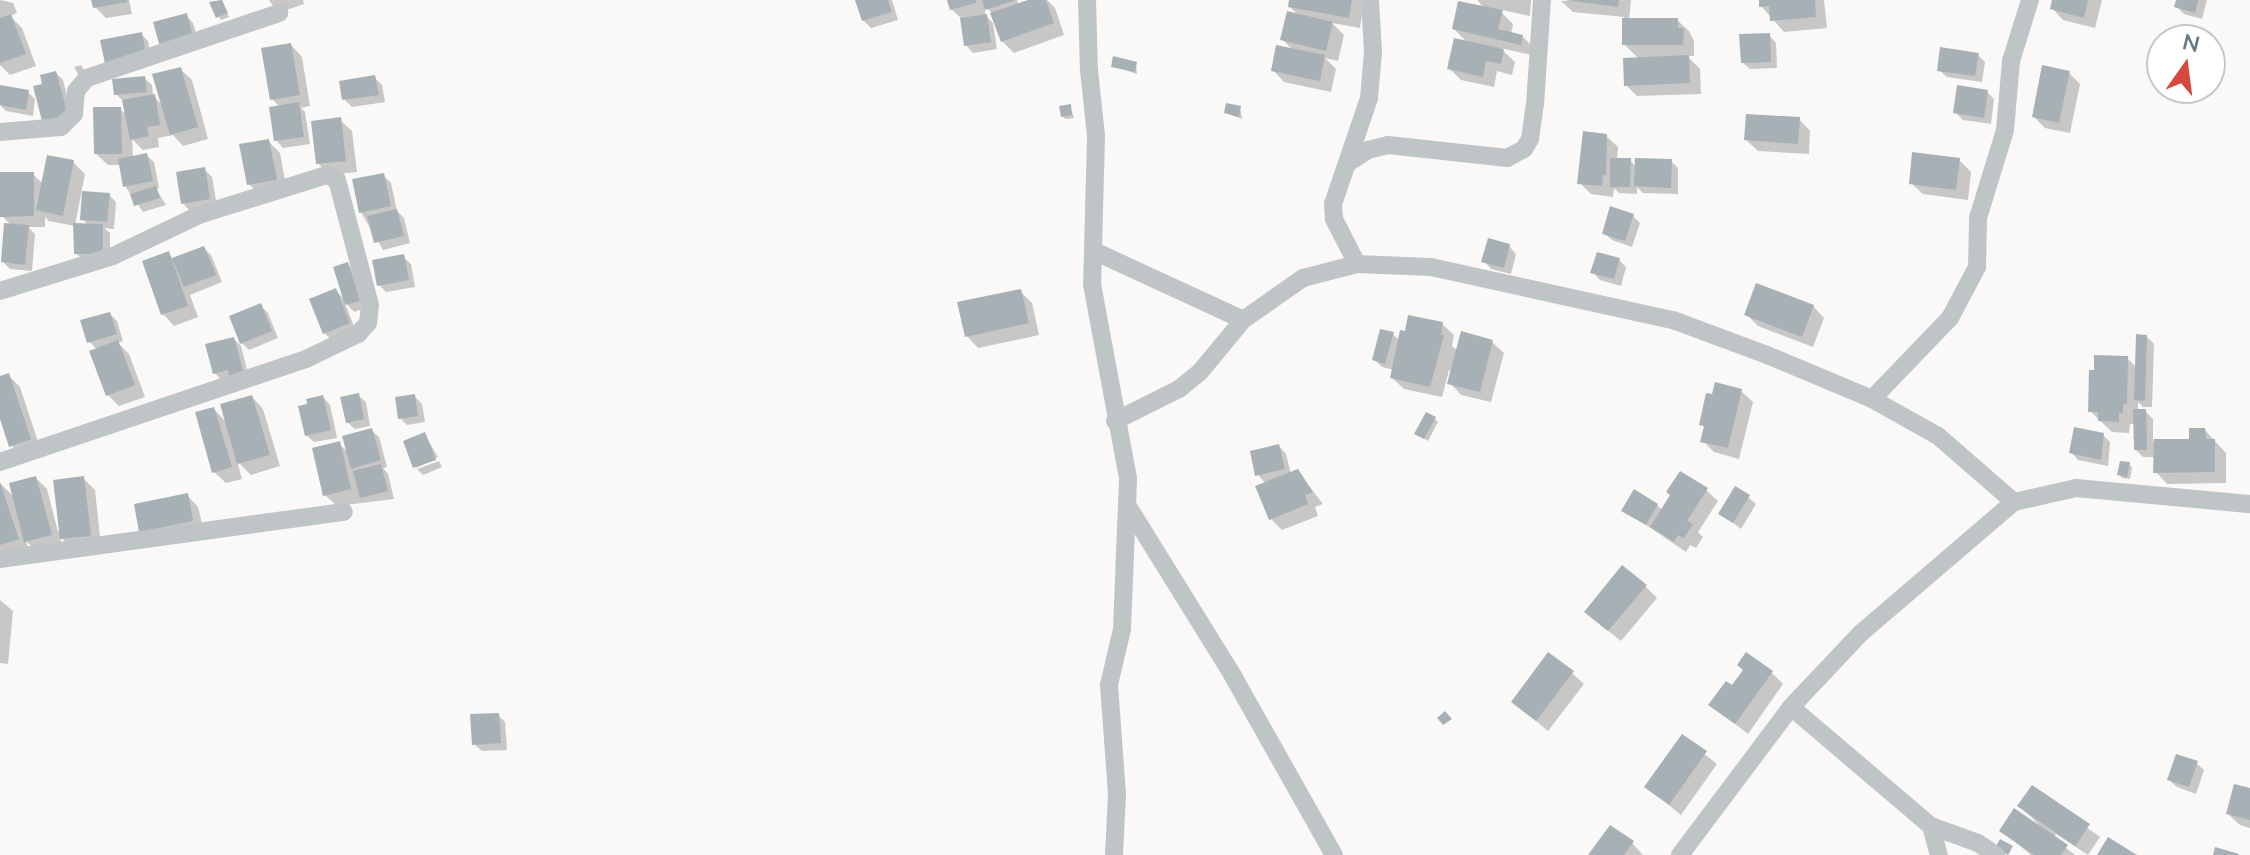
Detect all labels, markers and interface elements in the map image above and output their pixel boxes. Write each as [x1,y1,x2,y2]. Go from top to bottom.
north arrow [2146,24,2226,104]
text: N [2180,27,2203,58]

